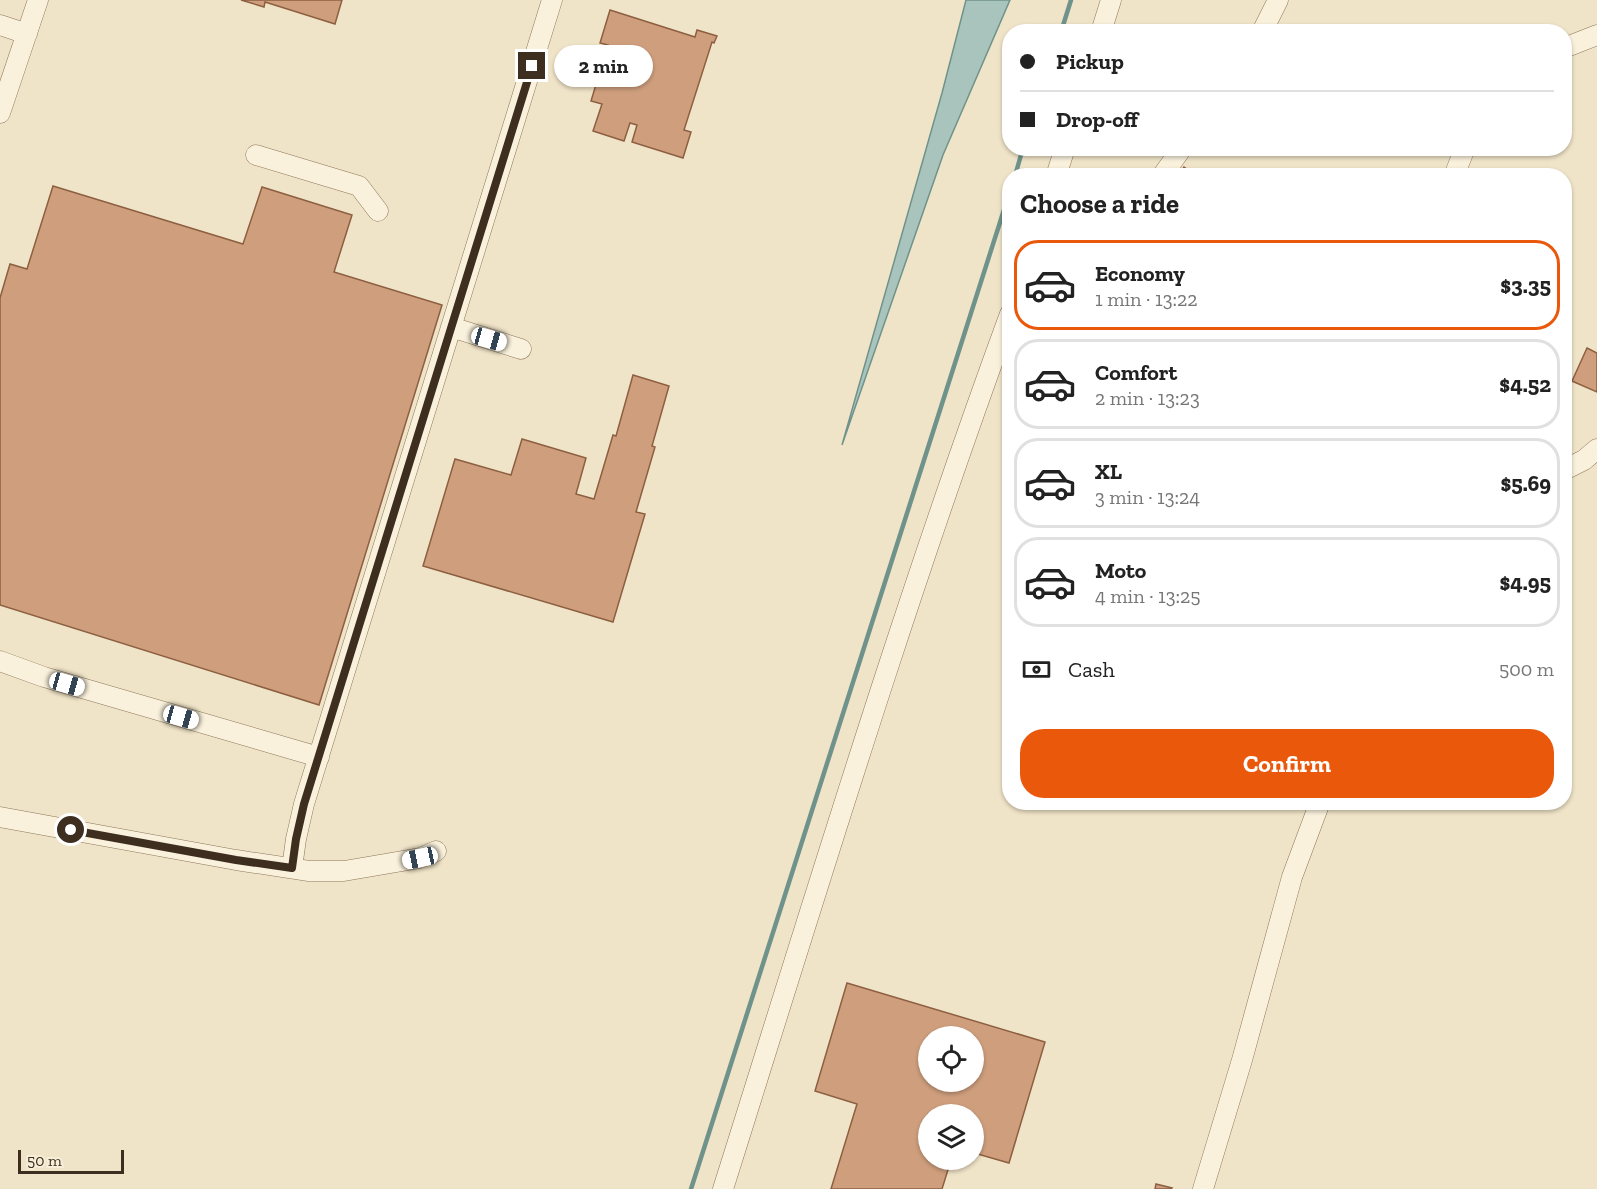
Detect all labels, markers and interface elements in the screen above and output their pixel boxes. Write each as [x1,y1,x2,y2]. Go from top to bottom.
callout: 2 min [553,45,652,87]
text: Pickup [1056,48,1124,75]
route end [518,52,545,79]
text: 2 min [579,54,628,78]
text: Drop-off [1056,106,1138,133]
text: Choose a ride [1020,188,1179,220]
icon: car [1023,258,1077,312]
text: Economy [1095,260,1185,287]
text: $3.35 [1500,272,1551,299]
text: 1 min · 13:22 [1095,287,1198,311]
car [469,325,509,353]
icon: car [1023,357,1077,411]
text: Comfort [1095,359,1177,386]
text: $4.52 [1499,371,1551,398]
text: 2 min · 13:23 [1095,386,1200,410]
icon: car [1023,456,1077,510]
text: XL [1095,458,1122,485]
text: $5.69 [1500,470,1551,497]
text: 3 min · 13:24 [1095,485,1200,509]
icon: car [1023,555,1077,609]
text: Moto [1095,557,1146,584]
text: $4.95 [1499,569,1551,596]
text: 4 min · 13:25 [1095,584,1201,608]
icon: cash [1020,653,1053,686]
text: Cash [1068,656,1115,683]
text: 500 m [1499,657,1554,681]
car [47,670,87,698]
car [161,703,201,731]
button: Confirm [1020,729,1554,798]
route start [57,816,84,843]
car [401,845,439,871]
map controls [918,1026,984,1170]
button: locate [918,1026,984,1092]
button: layers [918,1104,984,1170]
scale bar [18,1147,124,1174]
text: 50 m [27,1151,62,1170]

